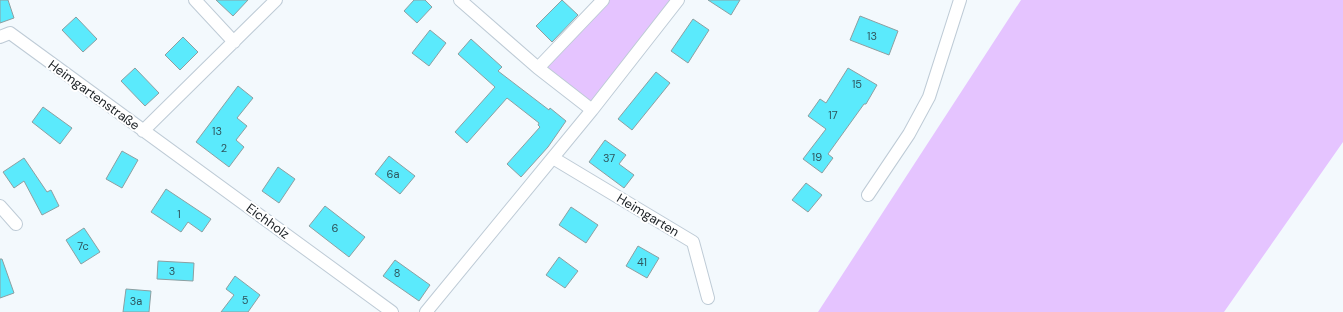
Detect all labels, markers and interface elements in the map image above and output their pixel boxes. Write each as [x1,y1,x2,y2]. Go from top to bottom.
house number: 13 [867,29,877,43]
street label: Heimgartenstraße [45,56,143,134]
house number: 15 [852,77,862,91]
house number: 17 [828,108,838,122]
house number: 13 [212,124,222,138]
house number: 2 [221,141,227,155]
house number: 19 [812,150,822,164]
house number: 37 [603,151,615,165]
house number: 6a [387,167,399,181]
street label: Heimgarten [614,190,682,240]
street label: Eichholz [243,200,293,242]
house number: 1 [177,207,181,221]
house number: 6 [332,221,339,235]
house number: 7c [77,239,89,253]
house number: 41 [637,255,647,269]
house number: 3 [169,264,175,278]
house number: 8 [394,266,400,280]
house number: 5 [242,293,249,307]
house number: 3a [130,294,142,308]

